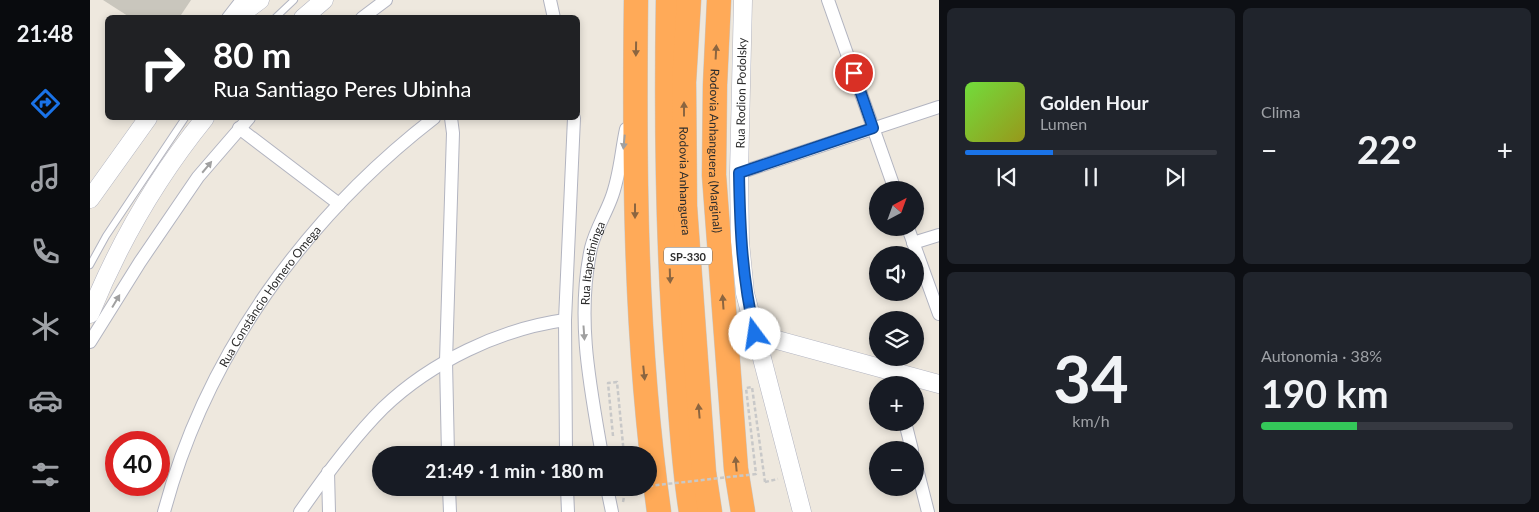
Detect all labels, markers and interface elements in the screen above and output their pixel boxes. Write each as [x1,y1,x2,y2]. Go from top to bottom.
text: 21:48 [17,20,73,47]
text: 80 m [213,33,291,75]
icon: right [130,35,195,100]
street label: Rua Rodion Podolsky [733,37,749,148]
one-way arrow [632,41,640,57]
one-way arrow [713,44,721,60]
pin [833,52,875,94]
icon: arrive [840,59,868,87]
street label: Rodovia Anhanguera (Marginal) [706,69,726,233]
text: Rua Santiago Peres Ubinha [213,75,471,102]
icon: directions [28,86,63,121]
text: Golden Hour [1040,91,1149,114]
one-way arrow [680,101,688,117]
text: Clima [1261,102,1300,121]
text: Lumen [1040,114,1087,133]
street label: Rodovia Anhanguera [677,126,695,236]
text: 22° [1357,126,1417,172]
text: − [1261,133,1277,167]
text: + [1497,133,1513,167]
one-way arrow [620,134,628,150]
icon: music [28,160,63,195]
one-way arrow [201,160,212,173]
icon: previous [993,163,1021,191]
icon: pause [1077,163,1105,191]
icon: next [1161,163,1189,191]
north arrow [869,181,924,236]
map controls [869,181,924,496]
one-way arrow [631,203,639,219]
street label: Rua Itapetininga [577,219,608,305]
street label: Rua Constâncio Homero Omega [215,222,324,370]
icon: phone [28,234,63,269]
button: sound [869,246,924,301]
road number: SP-330 [664,248,712,264]
one-way arrow [667,268,675,284]
one-way arrow [719,294,727,310]
one-way arrow [111,295,121,308]
position arrow [728,307,780,359]
icon: climate [28,309,63,344]
button: layers [869,311,924,366]
one-way arrow [580,326,588,342]
text: 34 [1053,339,1129,417]
text: Autonomia · 38% [1261,346,1382,365]
one-way arrow [640,366,648,382]
text: 190 km [1261,370,1389,416]
button: + [869,376,924,431]
icon: car [28,383,63,418]
one-way arrow [695,403,703,419]
text: km/h [1072,411,1110,430]
speed limit sign: 40 [105,431,170,496]
button: − [869,441,924,496]
one-way arrow [732,455,740,471]
icon: filters [28,457,63,492]
text: 21:49 · 1 min · 180 m [425,459,604,482]

